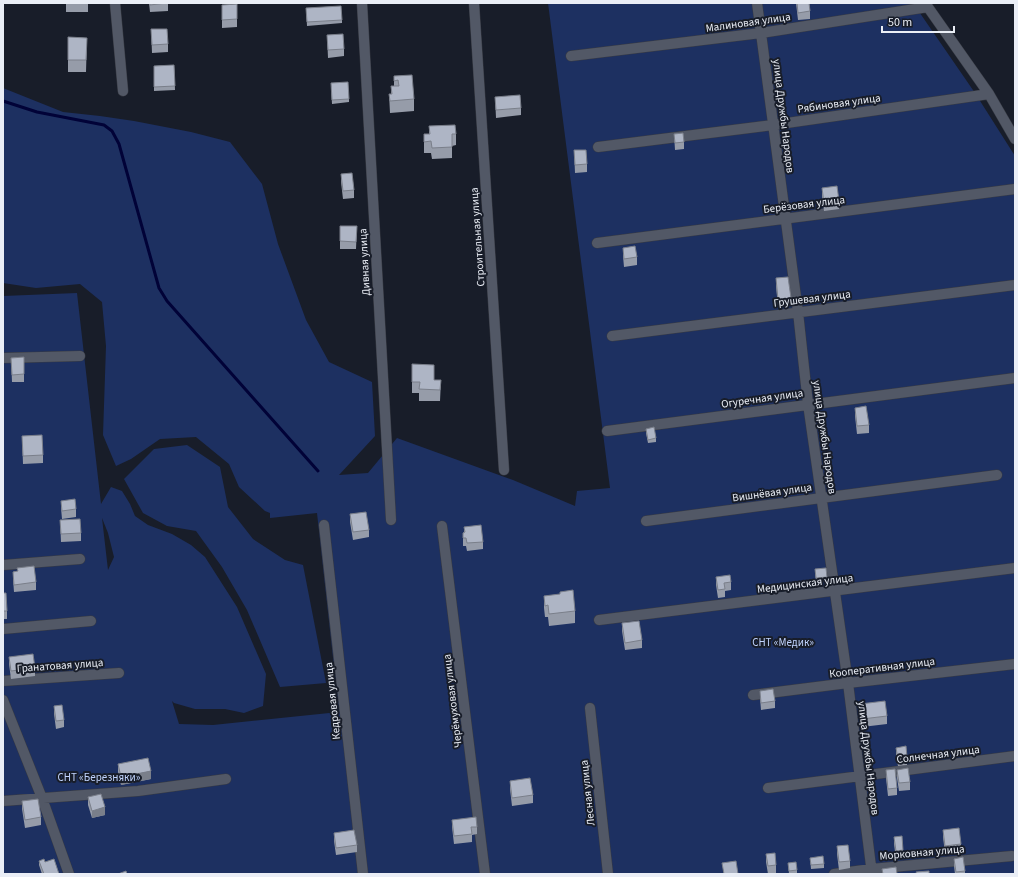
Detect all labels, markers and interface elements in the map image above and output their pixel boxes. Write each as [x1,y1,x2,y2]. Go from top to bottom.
scale bar [882,8,954,34]
street label: Малиновая улица [705,9,791,36]
text: 50 m [888,14,912,31]
street label: улица Дружбы Народов [769,58,798,174]
street label: Рябиновая улица [797,90,882,117]
street label: Строительная улица [467,187,488,287]
street label: Берёзовая улица [762,192,846,217]
street label: Дивная улица [355,228,374,296]
street label: Грушевая улица [773,286,851,311]
street label: улица Дружбы Народов [809,379,840,495]
street label: Огуречная улица [720,385,804,412]
street label: Вишнёвая улица [731,479,813,506]
street label: Медицинская улица [756,570,854,597]
park label: СНТ «Медик» [752,635,814,650]
street label: Черёмуховая улица [439,653,466,749]
street label: Кооперативная улица [828,654,936,681]
street label: Гранатовая улица [16,655,104,676]
street label: Кедровая улица [321,662,344,740]
street label: улица Дружбы Народов [854,700,883,816]
street label: Солнечная улица [896,742,981,767]
street label: Лесная улица [577,759,598,826]
park label: СНТ «Березняки» [58,770,141,785]
street label: Морковная улица [879,841,965,864]

